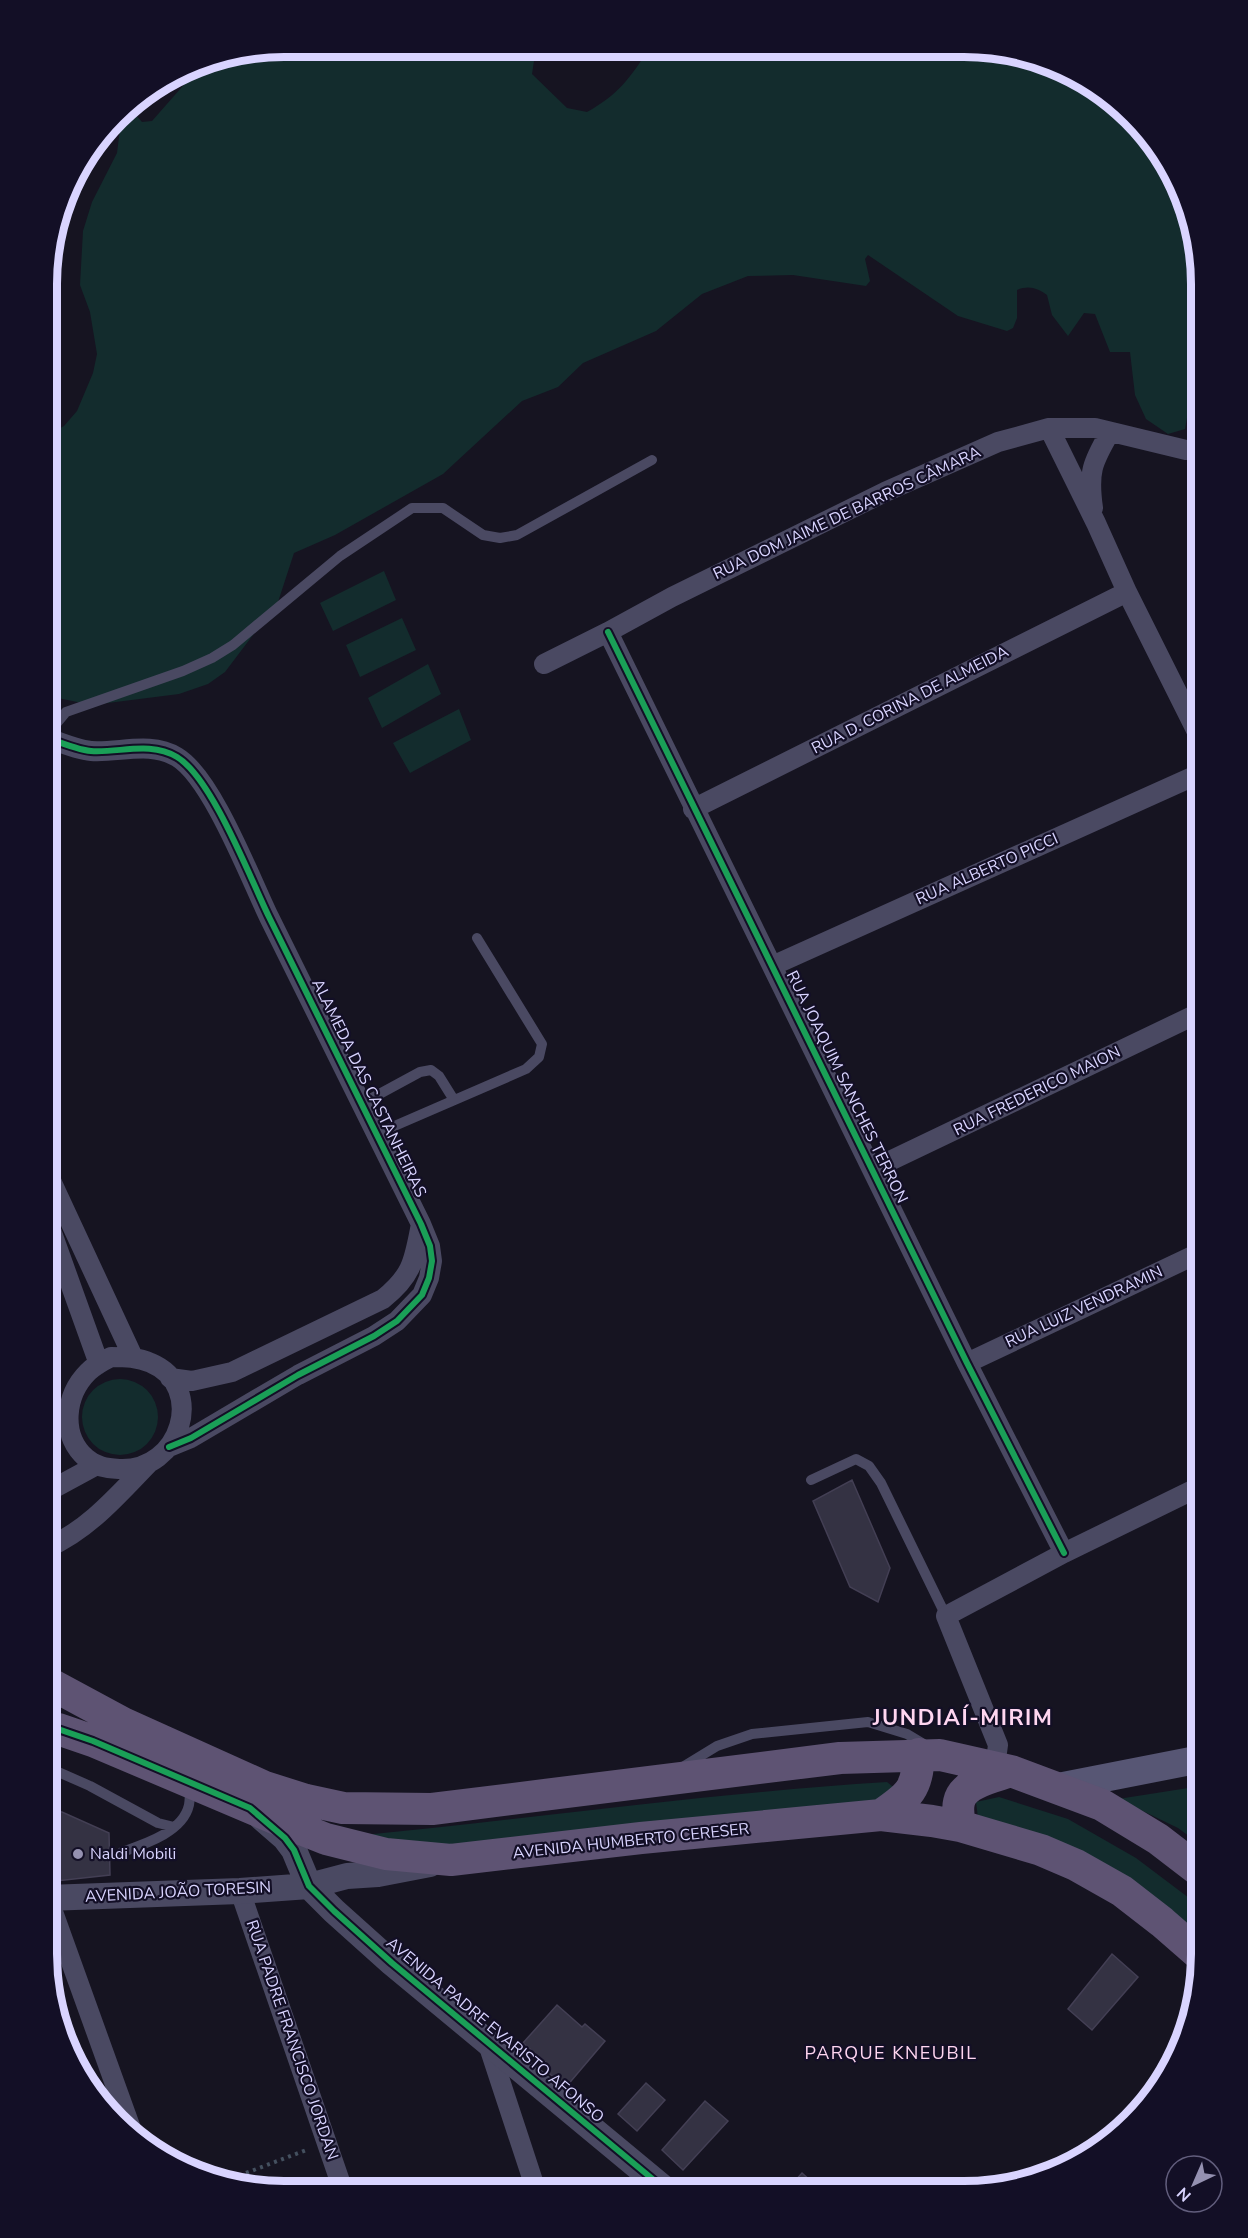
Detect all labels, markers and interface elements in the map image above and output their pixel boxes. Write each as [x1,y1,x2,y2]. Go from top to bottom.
street label: RUA DOM JAIME DE BARROS CÂMARA [710,441,985,585]
street label: RUA D. CORINA DE ALMEIDA [808,640,1013,759]
street label: RUA ALBERTO PICCI [912,828,1062,910]
street label: RUA JOAQUIM SANCHES TERRON [781,967,913,1207]
street label: ALAMEDA DAS CASTANHEIRAS [306,975,432,1201]
street label: RUA FREDERICO MAION [950,1041,1124,1141]
street label: RUA LUIZ VENDRAMIN [1002,1261,1166,1353]
district label: JUNDIAÍ-MIRIM [872,1703,1053,1733]
street label: AVENIDA HUMBERTO CERESER [512,1818,751,1864]
place label: Naldi Mobili [90,1843,176,1865]
marker: Naldi Mobili [71,1847,85,1861]
street label: AVENIDA JOÃO TORESIN [84,1876,272,1908]
street label: RUA PADRE FRANCISCO JORDAN [241,1917,343,2163]
street label: AVENIDA PADRE EVARISTO AFONSO [381,1932,609,2128]
district label: PARQUE KNEUBIL [805,2041,977,2065]
north arrow [1164,2154,1224,2214]
text: N [1172,2182,1196,2206]

